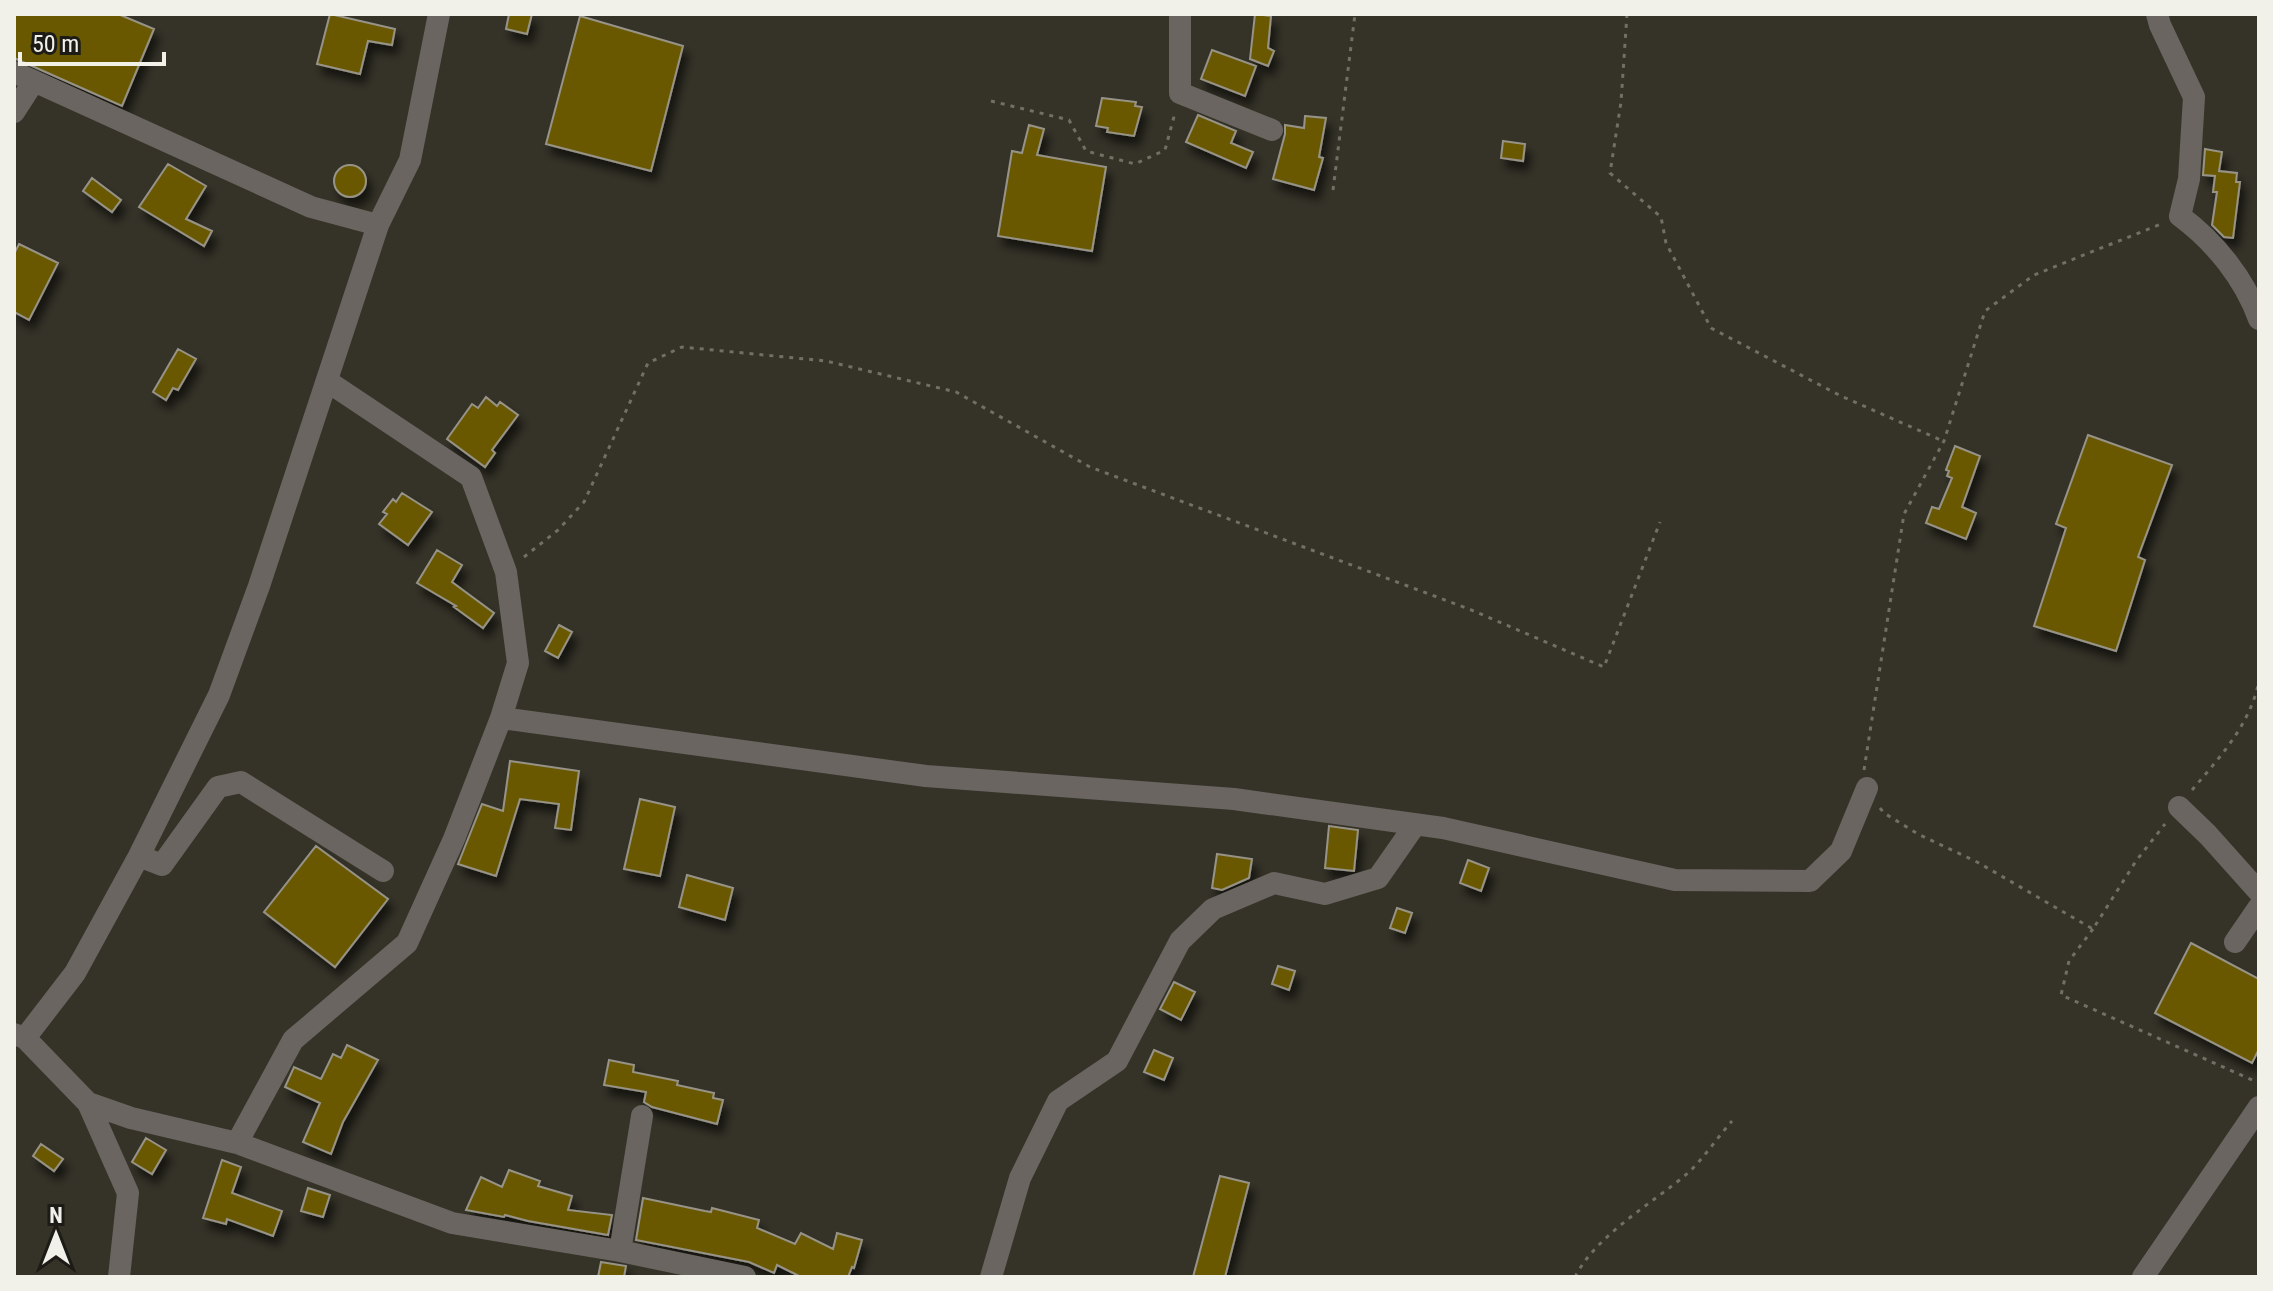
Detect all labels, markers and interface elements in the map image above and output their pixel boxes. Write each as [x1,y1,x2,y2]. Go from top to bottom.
scale bar [20,16,164,66]
text: 50 m [32,30,79,58]
north arrow [16,1195,96,1275]
text: N [49,1203,63,1228]

